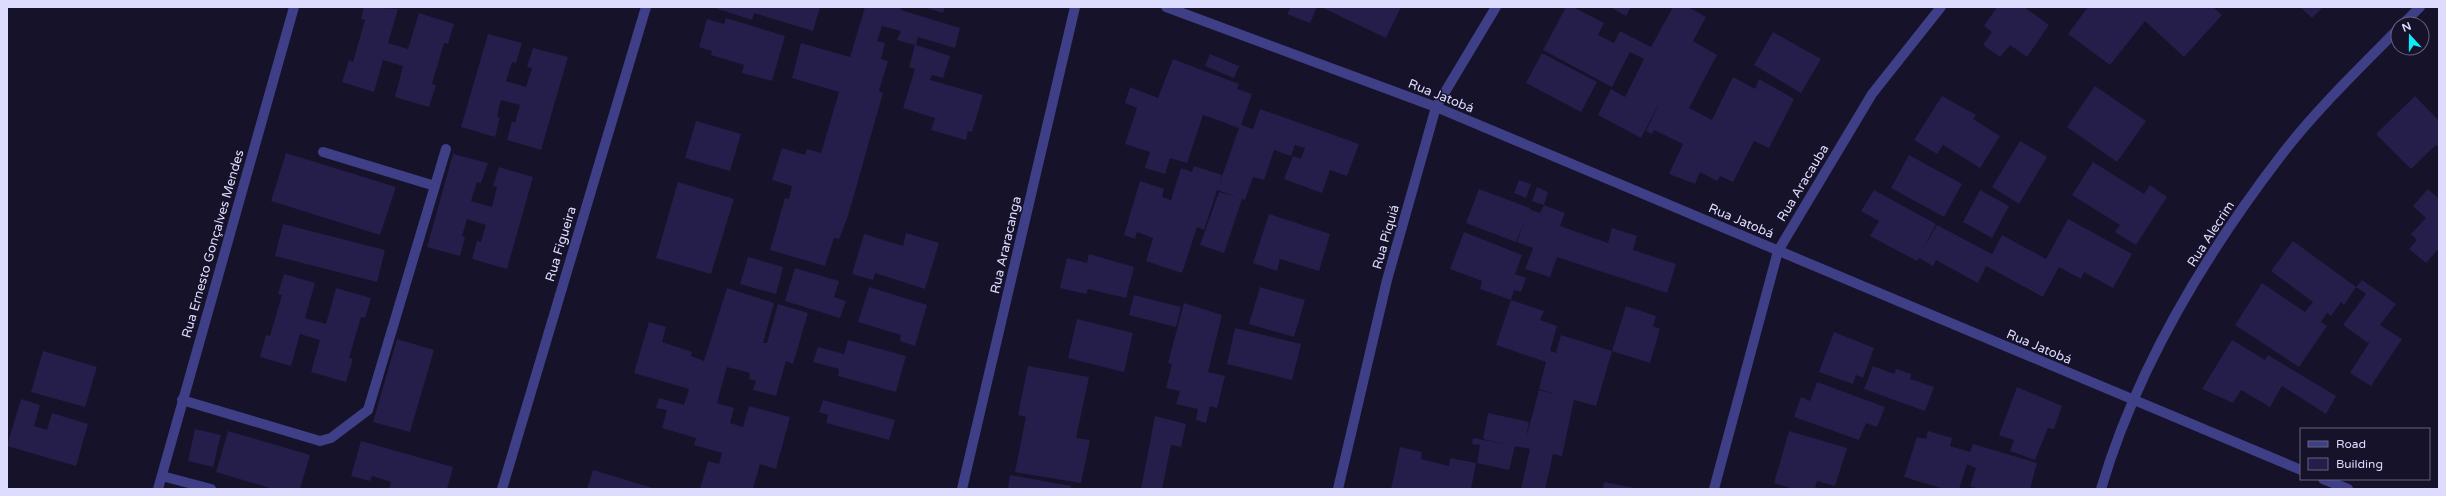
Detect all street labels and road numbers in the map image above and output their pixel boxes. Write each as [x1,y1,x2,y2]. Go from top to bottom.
street label: Rua Jatobá [1406,76,1476,116]
street label: Rua Aracauba [1774,141,1832,225]
street label: Rua Ernesto Gonçalves Mendes [178,148,248,340]
street label: Rua Araracanga [987,195,1025,295]
street label: Rua Alecrim [2184,198,2238,270]
street label: Rua Jatobá [1706,200,1776,242]
street label: Rua Piquiá [1369,203,1403,271]
street label: Rua Figueira [542,204,580,284]
street label: Rua Jatobá [2004,326,2074,368]

